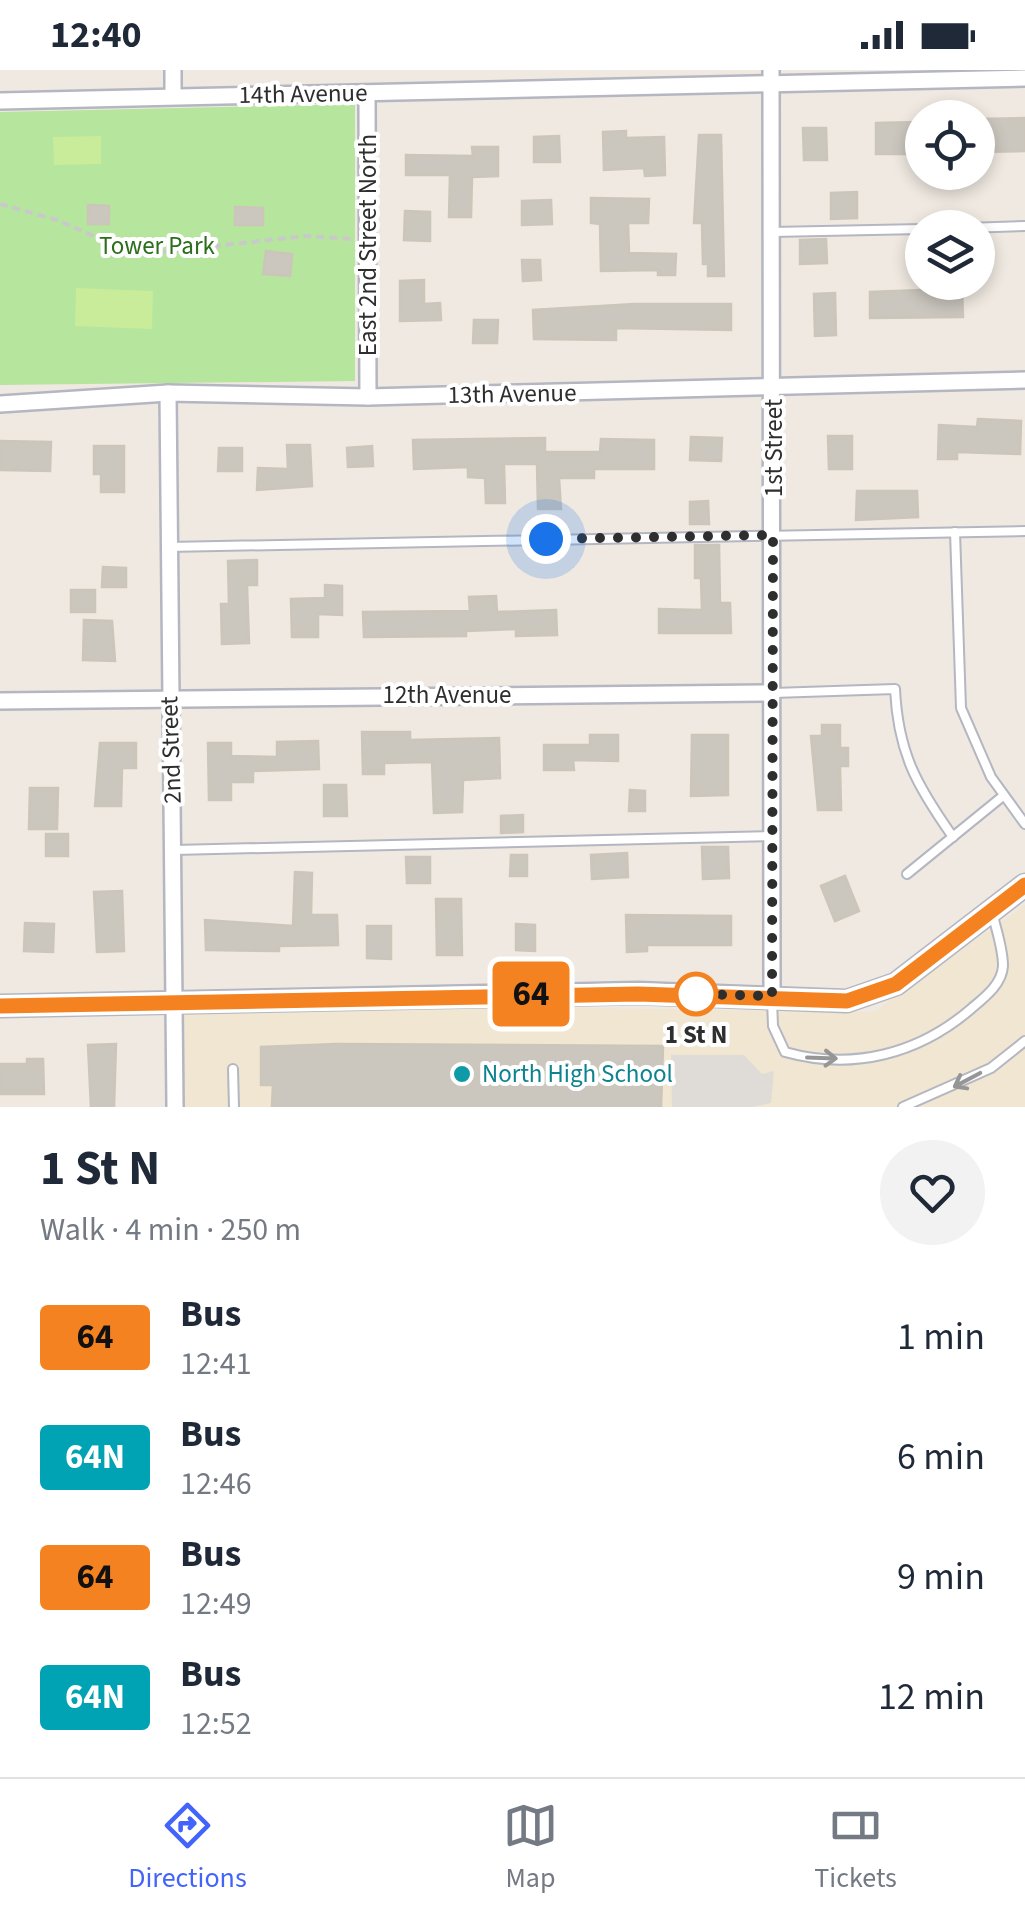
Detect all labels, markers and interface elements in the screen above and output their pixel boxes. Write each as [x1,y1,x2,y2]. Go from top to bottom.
text: 12:40 [50,8,142,62]
street label: 14th Avenue [238,75,368,113]
map controls [905,100,995,300]
button: locate [905,100,995,190]
street label: East 2nd Street North [350,134,386,356]
button: layers [905,210,995,300]
park label: Tower Park [99,228,216,264]
street label: 13th Avenue [447,375,577,413]
street label: 1st Street [756,398,792,497]
your location [521,514,571,564]
street label: 12th Avenue [383,677,511,713]
street label: 2nd Street [151,695,191,804]
line badge: 64 [486,962,576,1026]
text: 64 [513,969,549,1019]
marker: 1 St N [675,973,717,1015]
place label: 1 St N [665,1017,727,1053]
one-way arrow [805,1049,838,1068]
place label: North High School [482,1056,673,1092]
marker: North High School [451,1063,473,1085]
one-way arrow [952,1071,982,1090]
text: 1 St N [40,1135,160,1203]
button: heart [880,1140,985,1245]
text: Walk · 4 min · 250 m [40,1207,301,1253]
text: Bus [180,1287,241,1341]
text: 1 min [897,1310,985,1364]
text: 64 [77,1312,113,1362]
text: 12:41 [180,1341,252,1387]
text: Bus [180,1407,241,1461]
text: 6 min [897,1430,985,1484]
text: 64N [65,1432,125,1482]
text: 12:46 [180,1461,252,1507]
text: Bus [180,1527,241,1581]
text: 9 min [897,1550,985,1604]
text: 64 [77,1552,113,1602]
text: 12:49 [180,1581,252,1627]
text: Bus [180,1647,241,1701]
text: 12 min [878,1670,985,1724]
text: 64N [65,1672,125,1722]
text: 12:52 [180,1701,252,1747]
tab: Directions [128,1798,247,1898]
tab: Map [503,1798,558,1898]
tab: Tickets [814,1798,897,1898]

